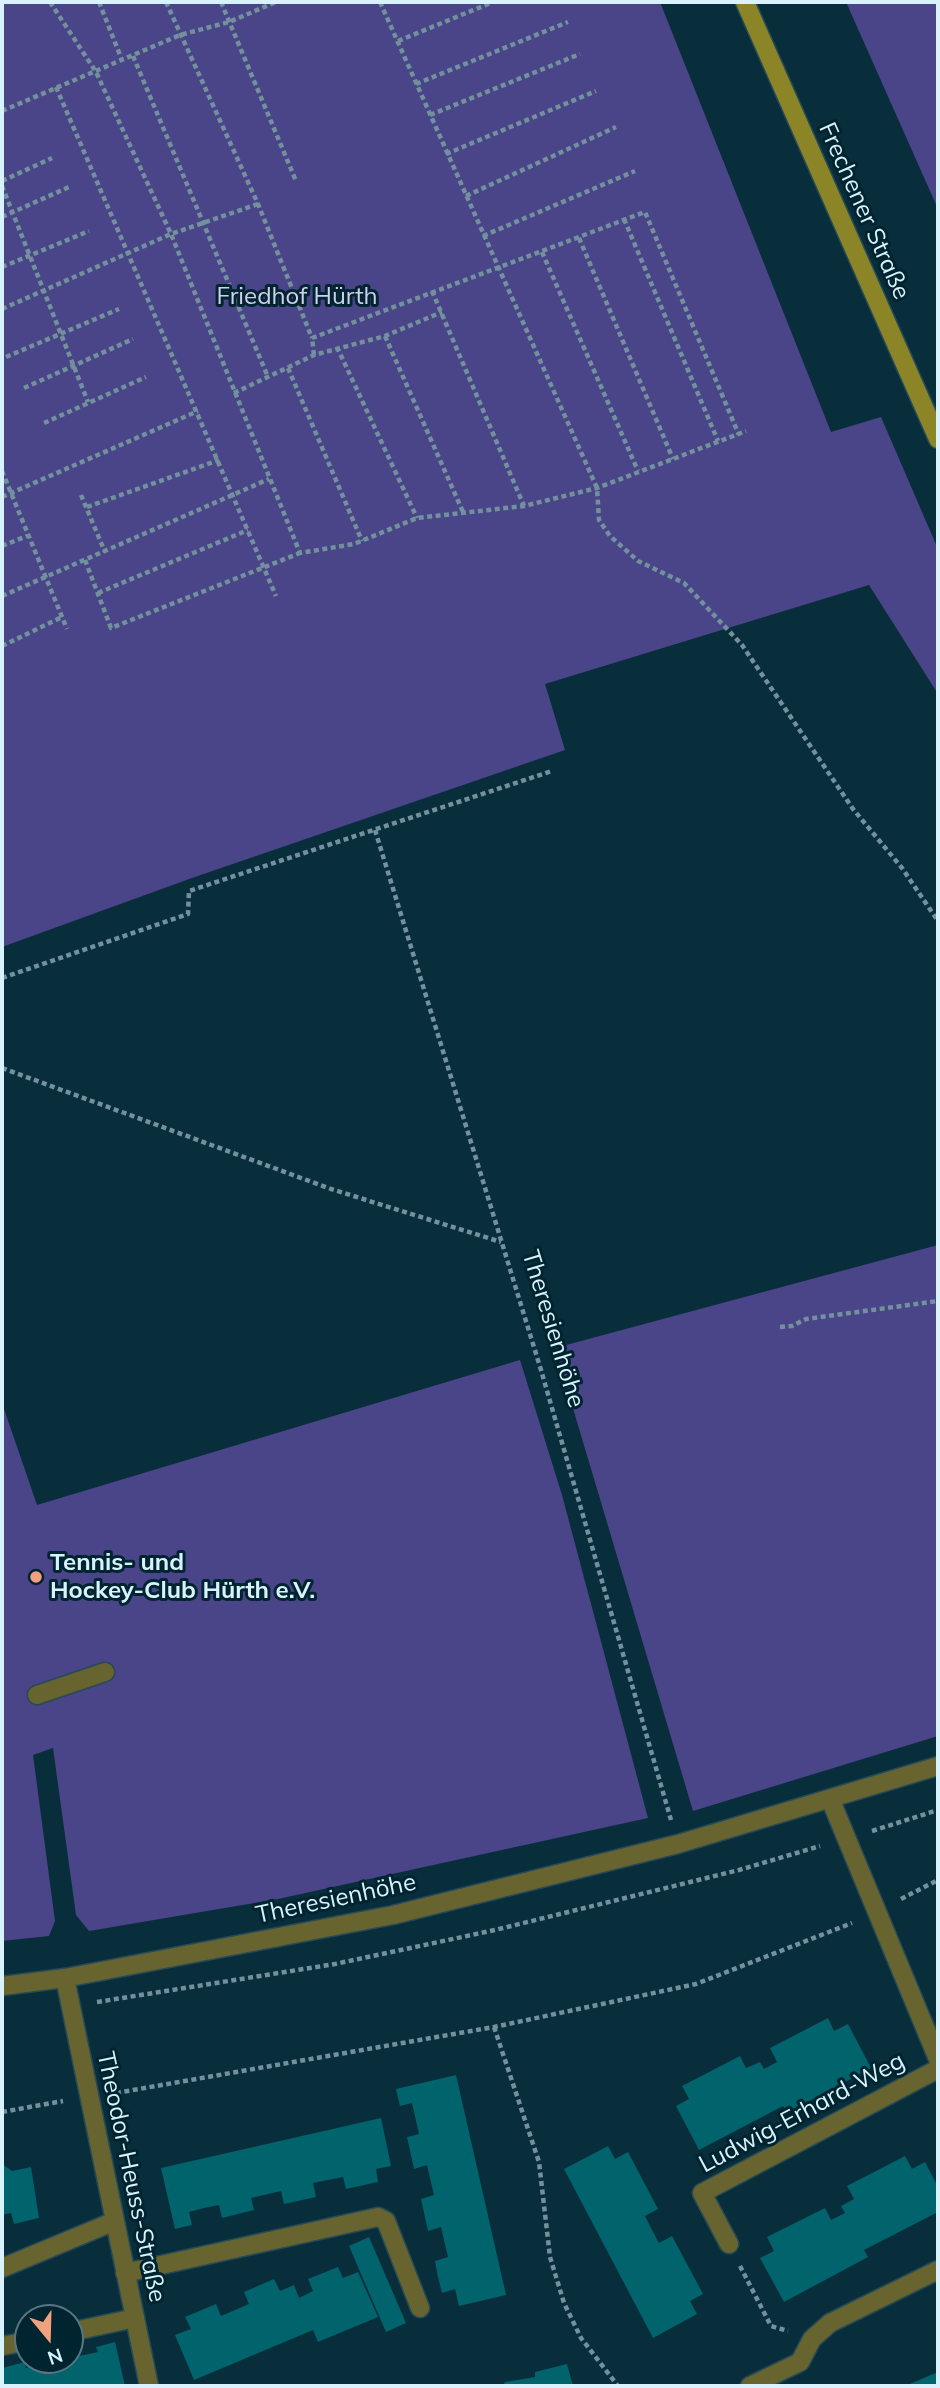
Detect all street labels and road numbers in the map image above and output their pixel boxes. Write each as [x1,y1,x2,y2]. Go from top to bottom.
street label: Frechener Straße [812,118,916,304]
street label: Theresienhöhe [515,1247,591,1411]
street label: Theresienhöhe [253,1868,419,1930]
street label: Ludwig-Erhard-Weg [694,2047,910,2179]
street label: Theodor-Heuss-Straße [90,2049,172,2305]

